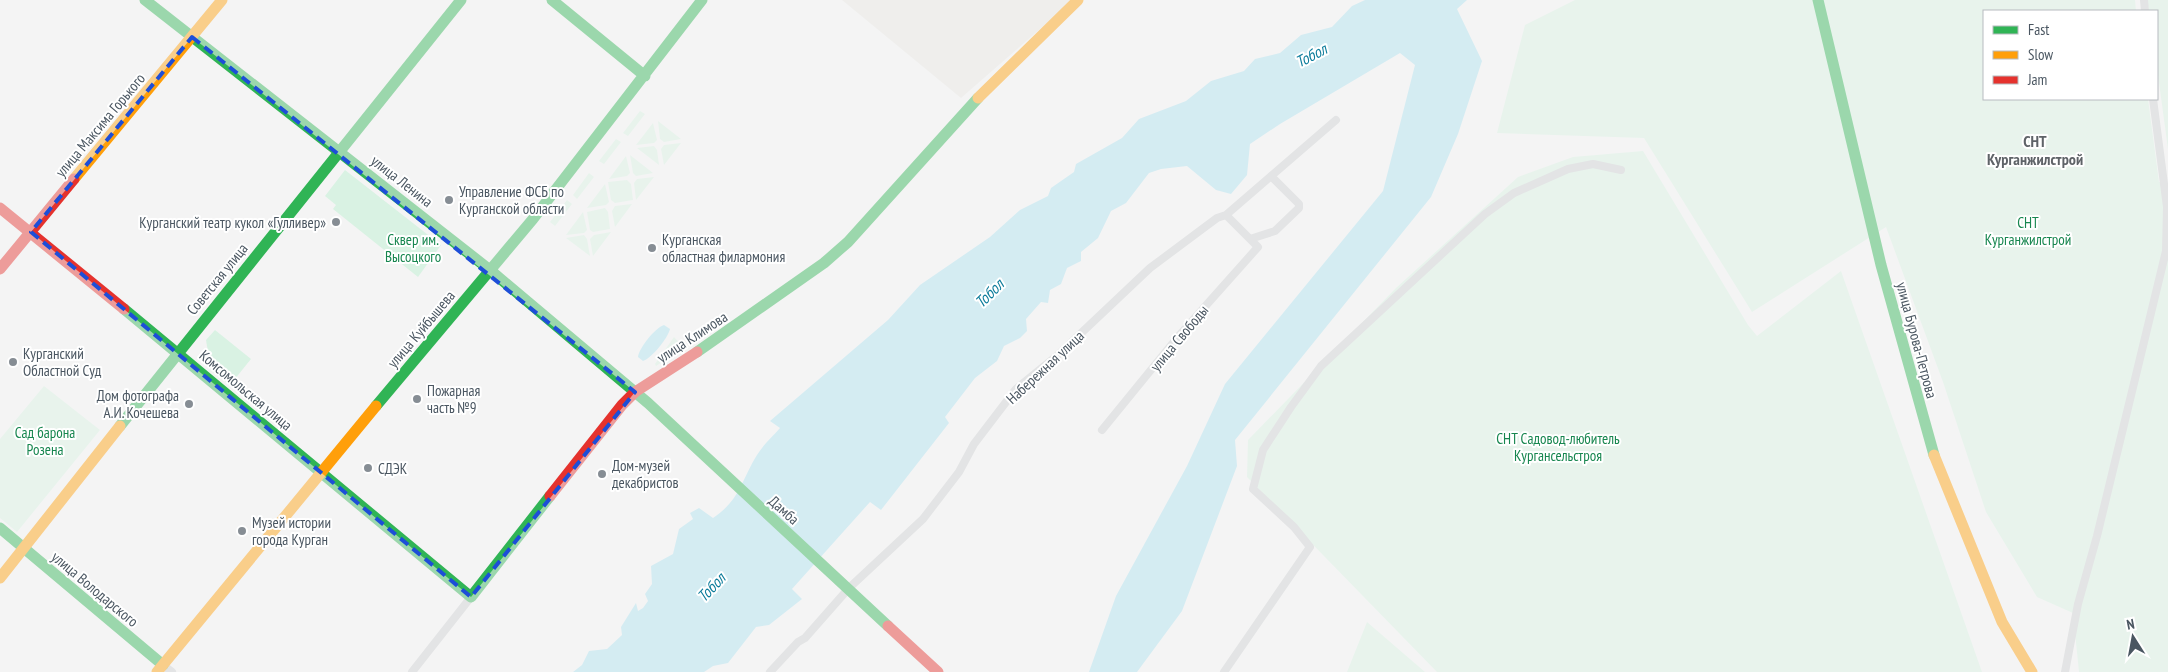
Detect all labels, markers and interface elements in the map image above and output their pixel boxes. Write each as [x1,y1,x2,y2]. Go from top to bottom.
legend [1983,10,2158,100]
text: Fast [2028,20,2049,39]
water label: Тобол [1292,38,1331,72]
text: Slow [2028,45,2053,64]
street label: улица Максима Горького [51,69,149,181]
text: Jam [2027,70,2047,89]
district label: СНТ Курганжилстрой [1987,131,2083,169]
street label: улица Ленина [367,151,437,211]
place label: Управление ФСБ по Курганской области [459,182,564,218]
marker: Управление ФСБ по Курганской области [443,194,455,206]
place label: Курганский театр кукол «Гулливер» [139,213,326,232]
park label: СНТ Курганжилстрой [1985,213,2071,249]
marker: Курганский театр кукол «Гулливер» [330,216,342,228]
park label: Сквер им. Высоцкого [385,230,441,266]
place label: Курганская областная филармония [662,230,785,266]
street label: Советская улица [182,239,252,319]
marker: Курганская областная филармония [646,242,658,254]
water label: Тобол [970,273,1009,312]
street label: улица Бурова-Петрова [1892,280,1942,400]
street label: улица Куйбышева [383,286,459,372]
street label: улица Свободы [1146,301,1212,375]
street label: улица Климова [653,307,731,367]
street label: Набережная улица [1002,326,1088,408]
place label: Курганский Областной Суд [23,344,102,380]
street label: Комсомольская улица [196,346,296,434]
marker: Курганский Областной Суд [7,356,19,368]
place label: Пожарная часть №9 [427,381,480,417]
place label: Дом фотографа А.И. Кочешева [97,386,179,422]
marker: Пожарная часть №9 [411,393,423,405]
marker: Дом фотографа А.И. Кочешева [183,398,195,410]
park label: Сад барона Розена [15,423,75,459]
park label: СНТ Садовод-любитель Кургансельстроя [1496,429,1620,465]
place label: Дом-музей декабристов [612,456,679,492]
place label: СДЭК [378,459,408,478]
marker: СДЭК [362,462,374,474]
marker: Дом-музей декабристов [596,468,608,480]
street label: Дамба [765,491,803,529]
place label: Музей истории города Курган [252,513,331,549]
marker: Музей истории города Курган [236,525,248,537]
street label: улица Володарского [48,547,142,631]
water label: Тобол [693,567,730,606]
north arrow [2108,612,2158,662]
text: N [2125,615,2136,634]

